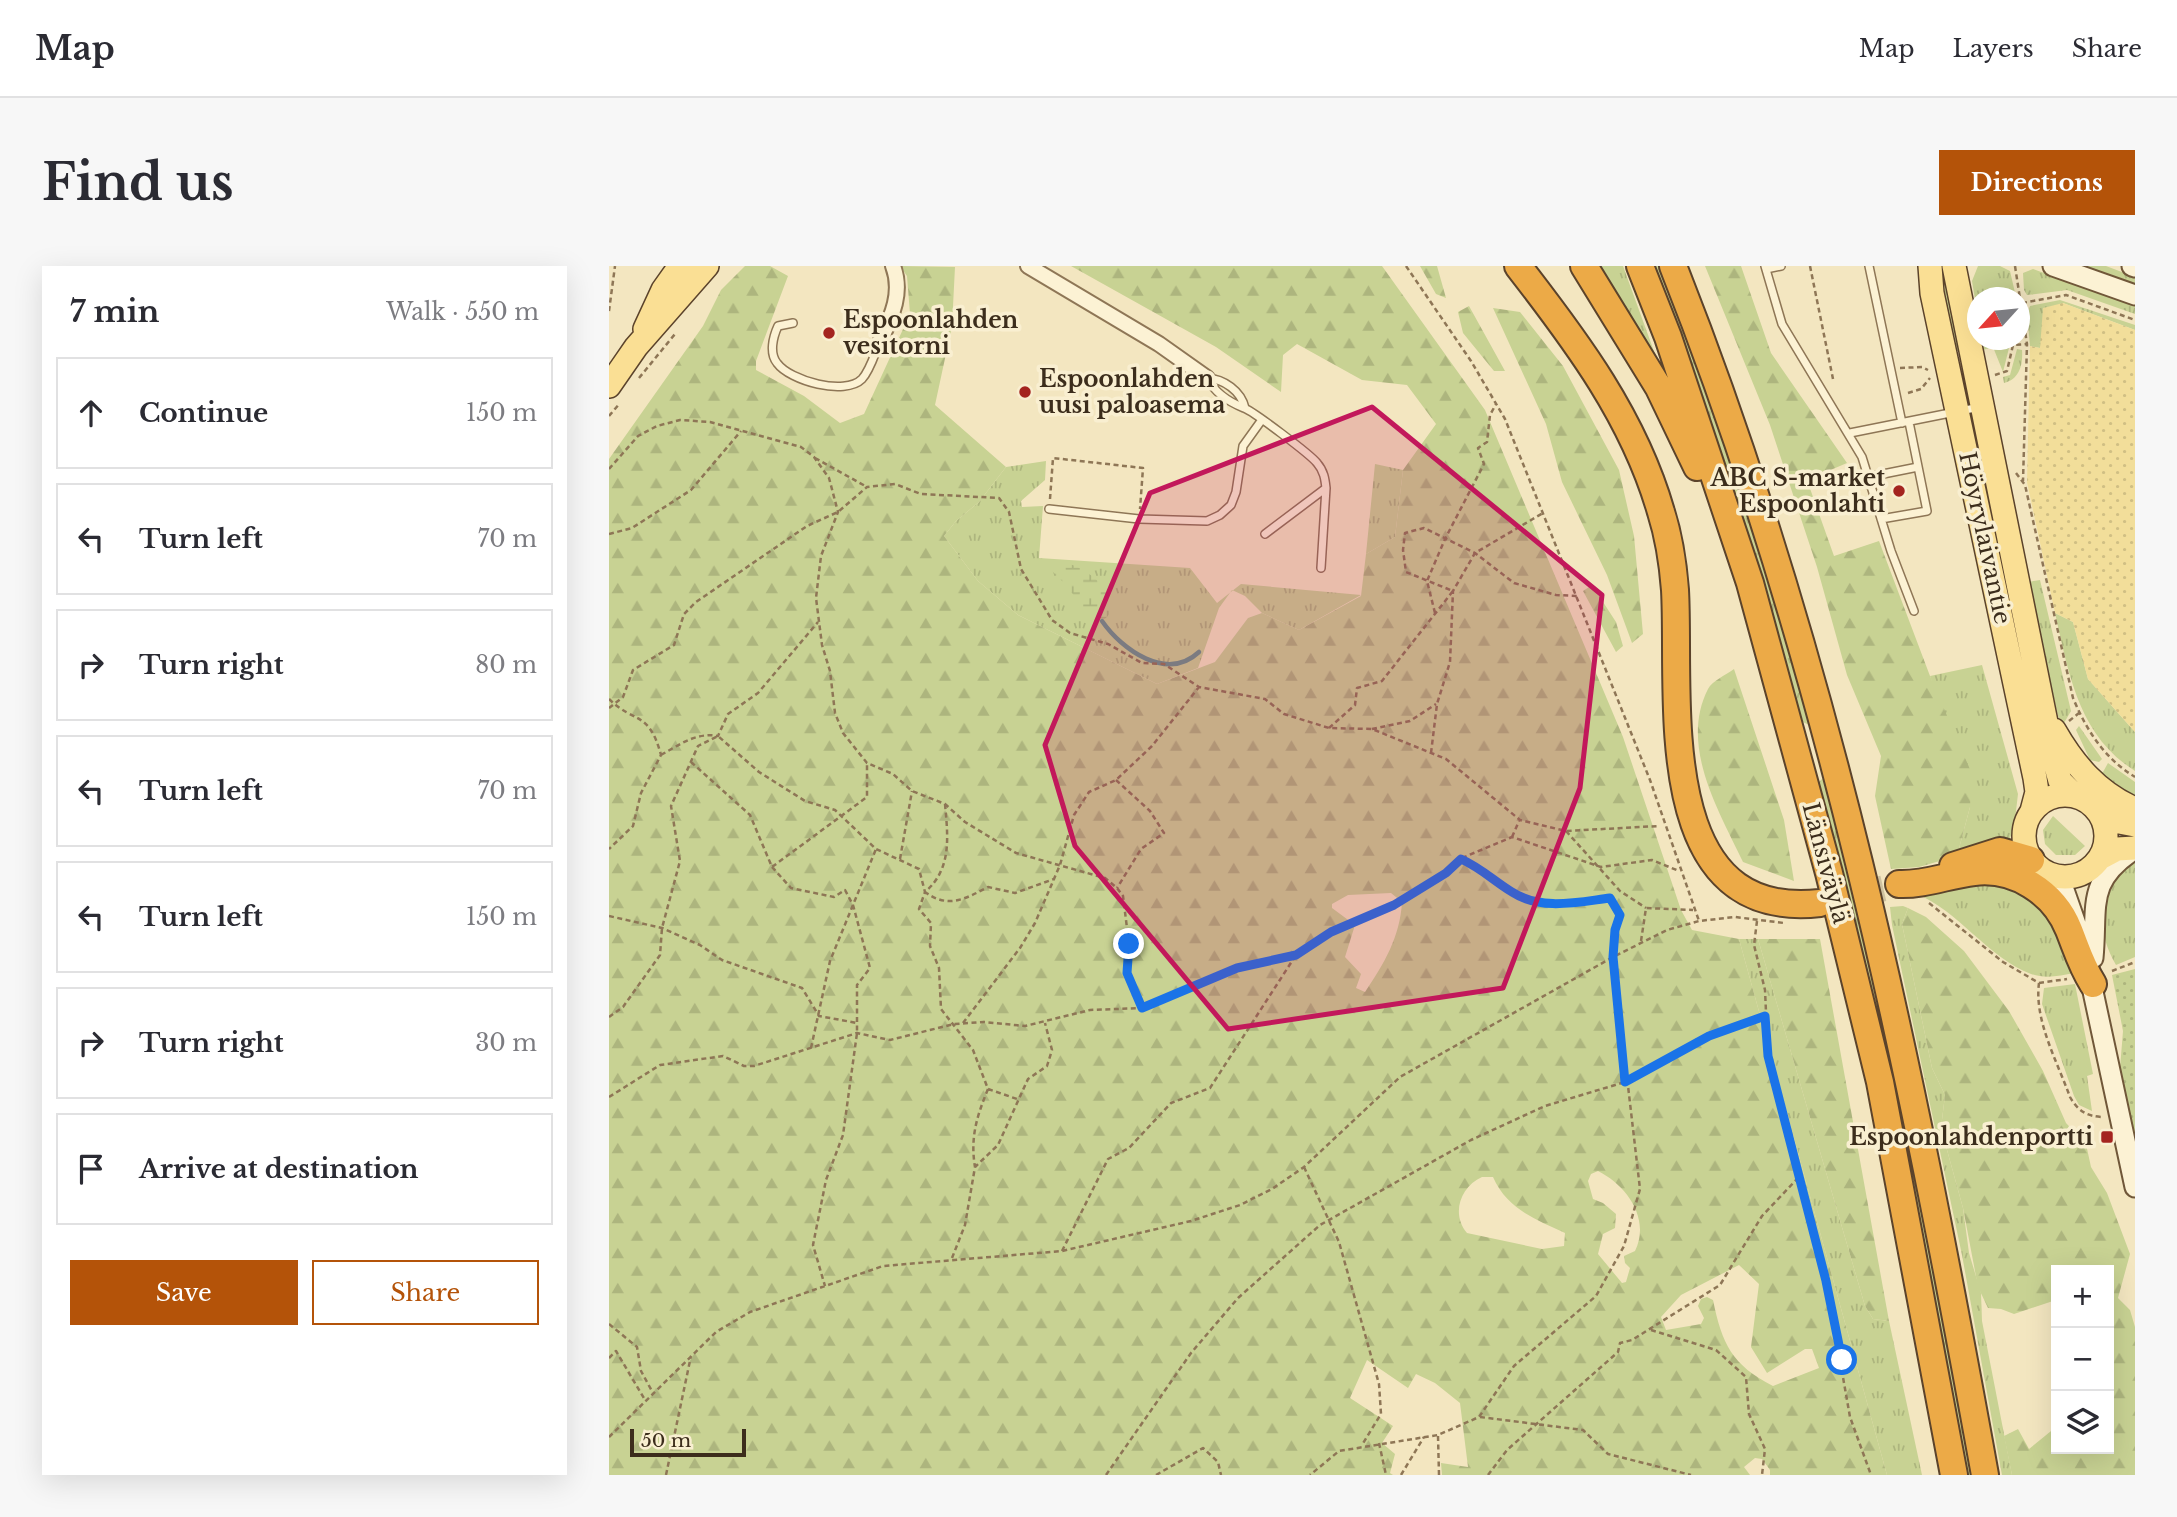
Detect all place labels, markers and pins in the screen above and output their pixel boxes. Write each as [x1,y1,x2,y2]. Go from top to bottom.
place label: Espoonlahden vesitorni [843,306,1019,360]
marker: Espoonlahden vesitorni [821,325,837,341]
place label: Espoonlahden uusi paloasema [1039,365,1225,419]
marker: Espoonlahden uusi paloasema [1017,384,1033,400]
place label: ABC S-market Espoonlahti [1709,464,1885,518]
marker: ABC S-market Espoonlahti [1891,483,1907,499]
place label: Espoonlahdenportti [1849,1123,2093,1151]
marker: Espoonlahdenportti [2099,1129,2115,1145]

